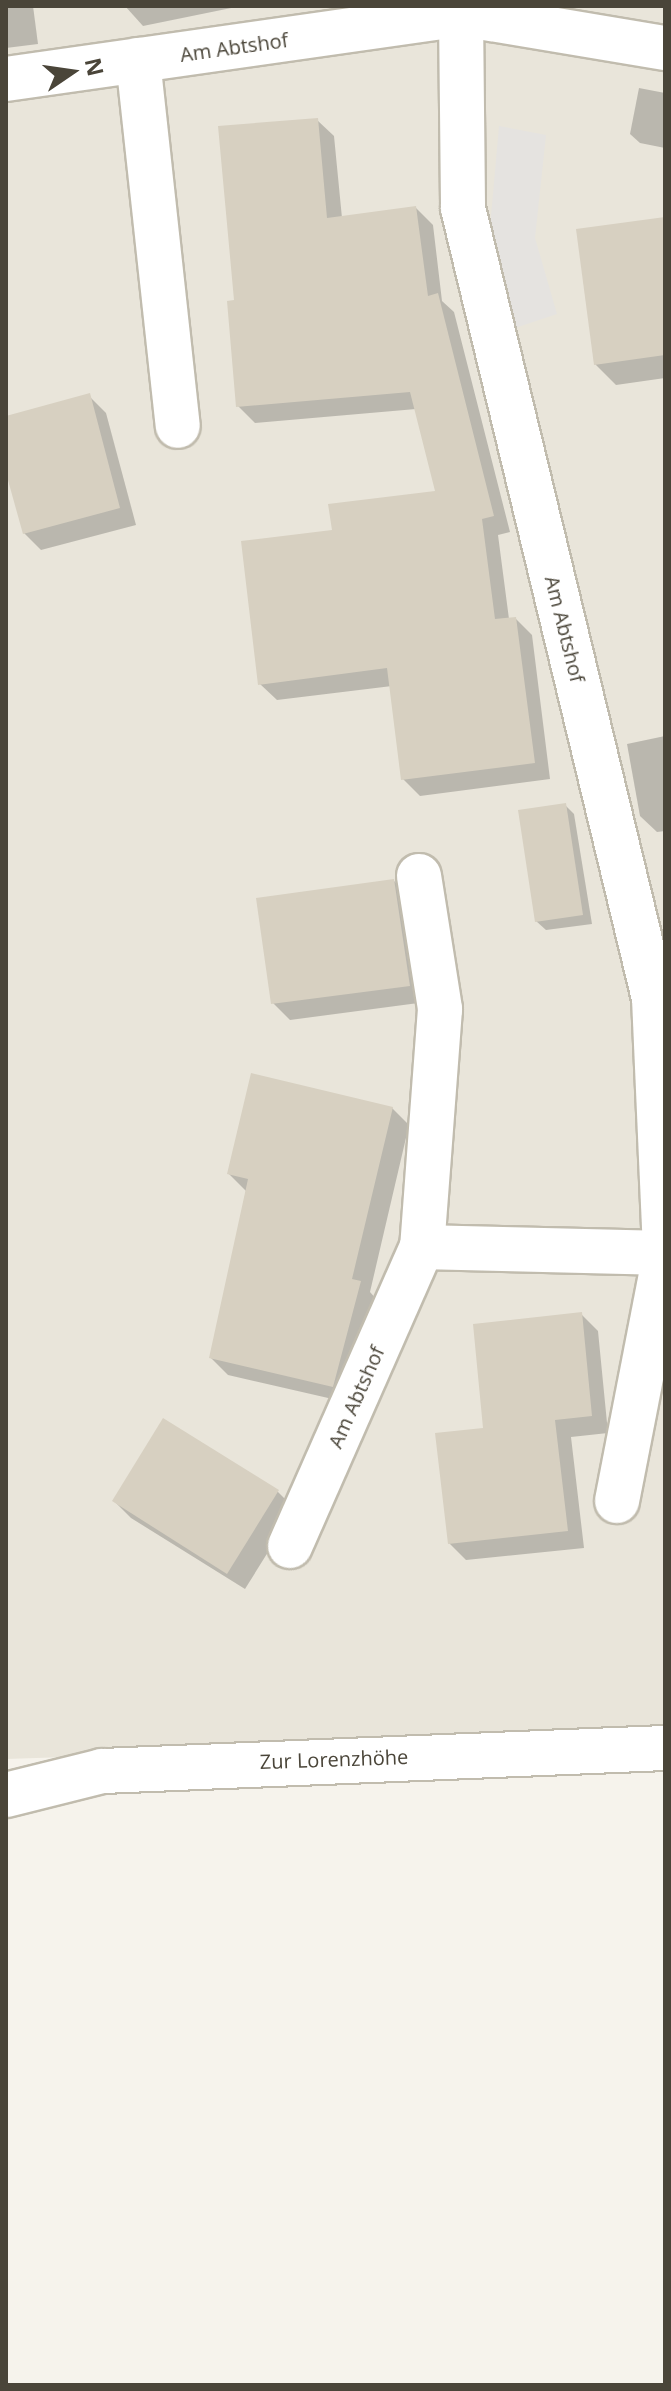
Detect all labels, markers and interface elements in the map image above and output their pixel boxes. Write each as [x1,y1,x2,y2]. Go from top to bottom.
street label: Am Abtshof [178,28,290,66]
north arrow [32,32,112,112]
text: N [79,55,112,79]
street label: Am Abtshof [540,573,590,685]
street label: Am Abtshof [323,1342,389,1452]
street label: Zur Lorenzhöhe [259,1744,409,1774]

